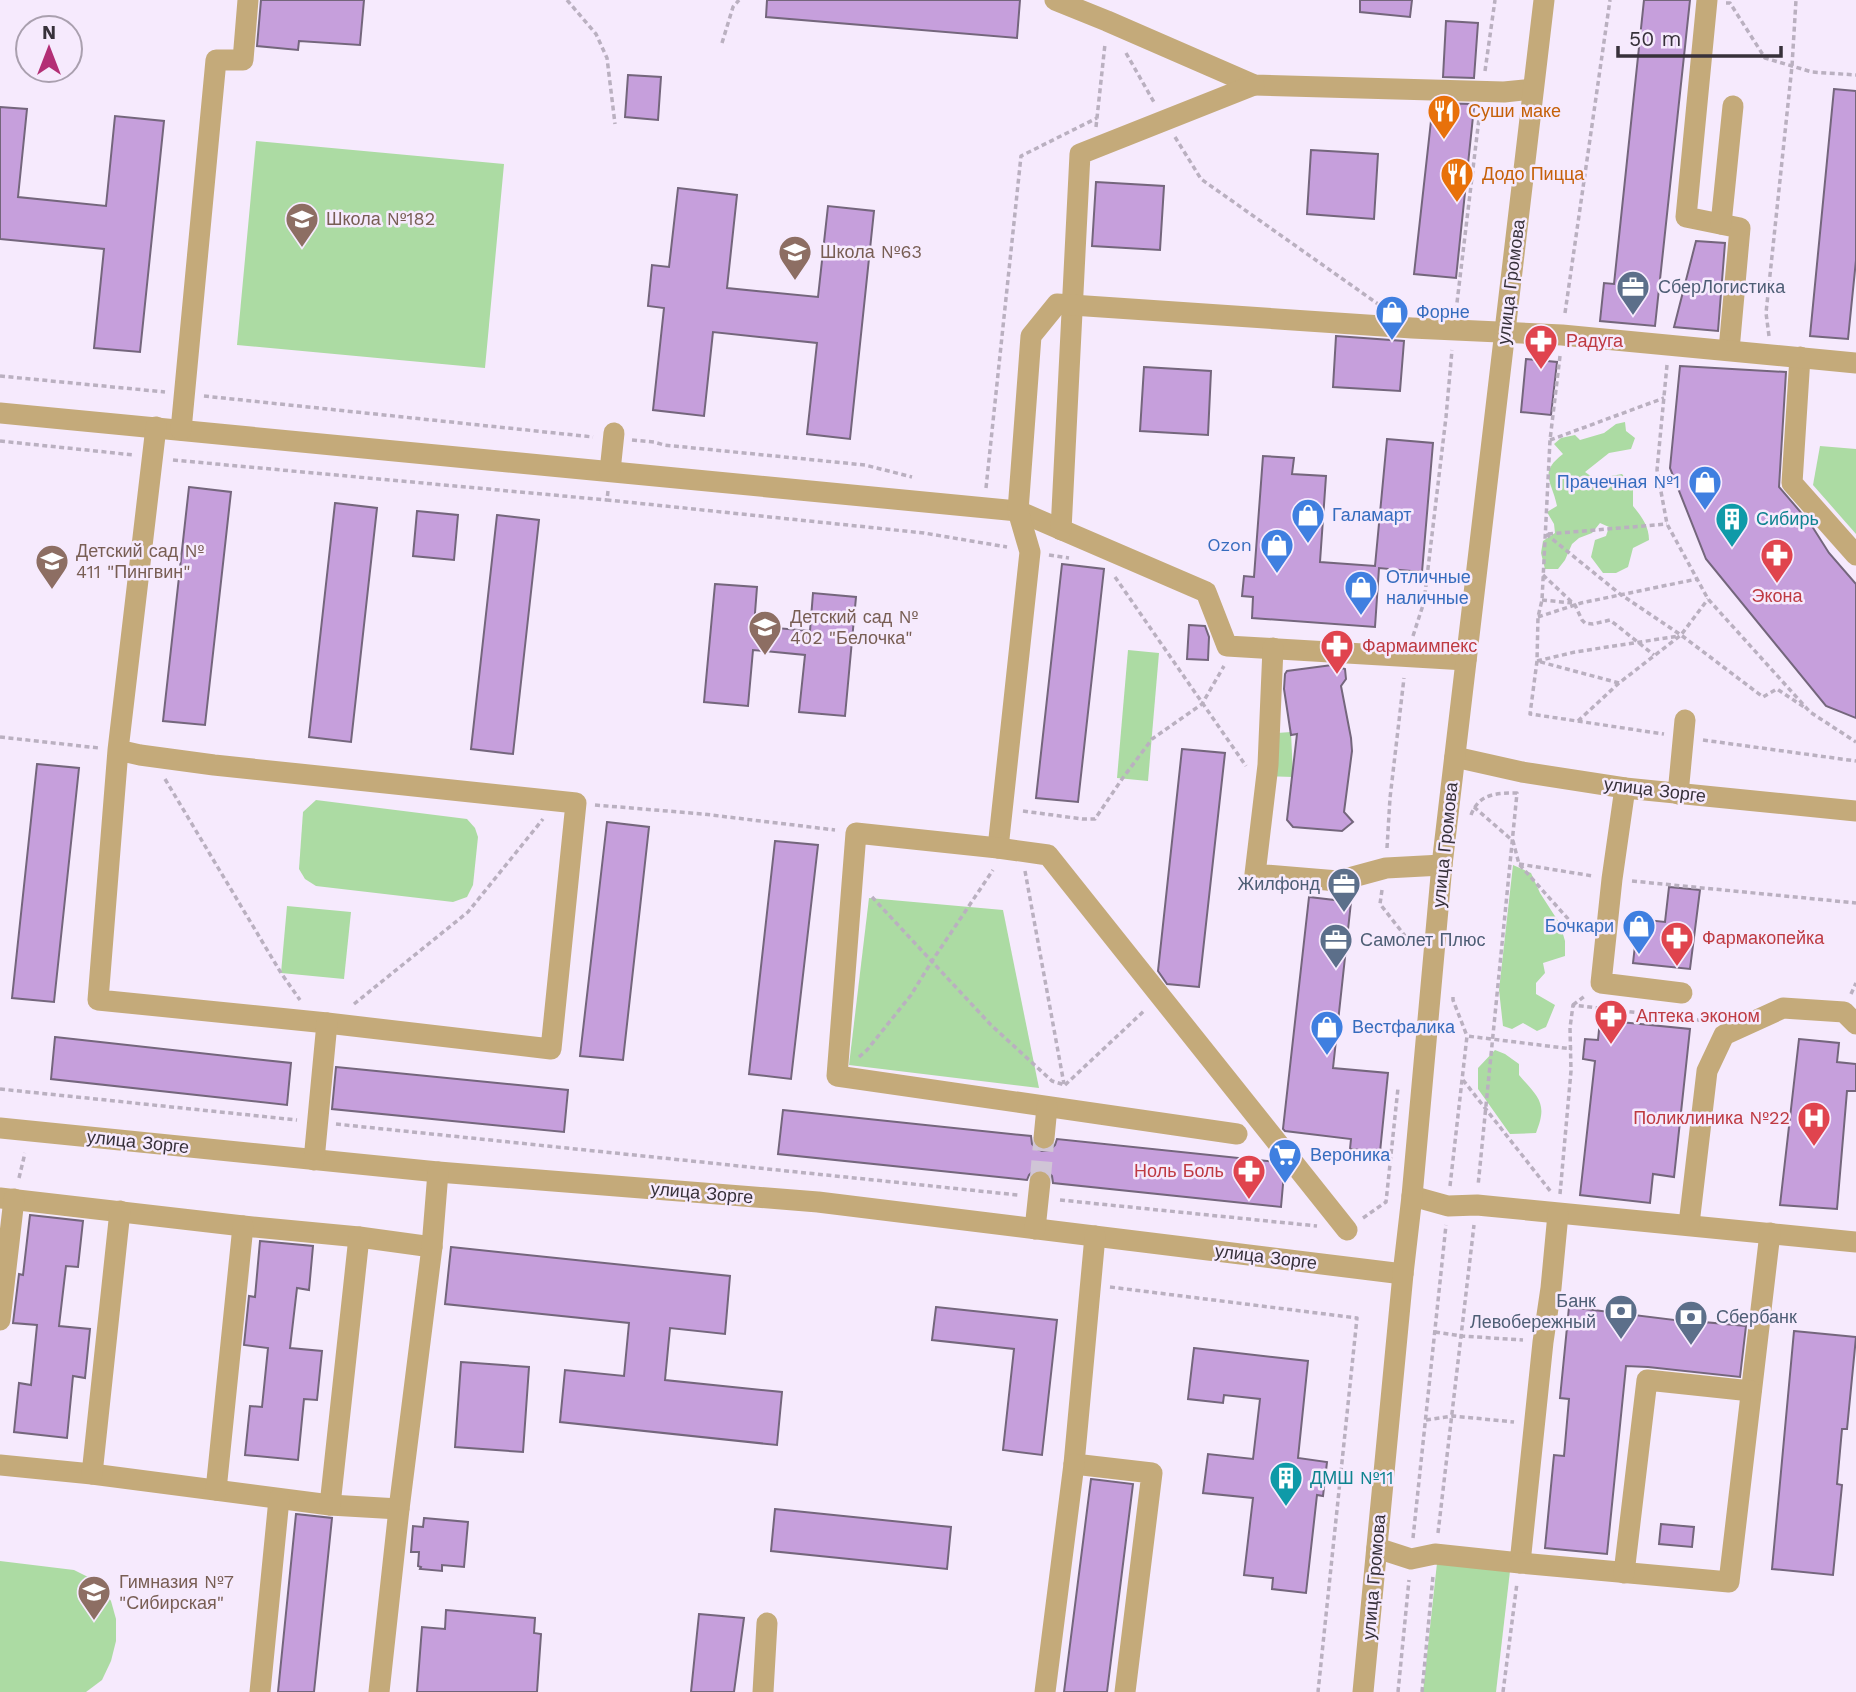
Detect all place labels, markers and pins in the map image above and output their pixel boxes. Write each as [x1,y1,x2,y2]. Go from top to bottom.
restaurant icon: Суши маке [1425,92,1463,141]
place label: Суши маке [1468,100,1561,121]
restaurant icon: Додо Пицца [1438,155,1476,204]
place label: Додо Пицца [1482,163,1585,184]
school or university icon: Школа №182 [283,200,321,249]
place label: Школа №182 [326,208,435,229]
school or university icon: Школа №63 [776,233,814,282]
place label: Школа №63 [820,241,922,262]
office icon: СберЛогистика [1614,268,1652,317]
place label: СберЛогистика [1658,276,1786,297]
shop icon: Форне [1373,293,1411,342]
place label: Форне [1416,301,1470,322]
pharmacy icon: Радуга [1522,322,1560,371]
place label: Радуга [1566,330,1624,351]
shop icon: Прачечная №1 [1686,463,1724,512]
place label: Прачечная №1 [1557,471,1680,492]
shop icon: Галамарт [1289,496,1327,545]
building icon: Сибирь [1713,500,1751,549]
place label: Галамарт [1332,504,1412,525]
place label: Сибирь [1756,508,1819,529]
shop icon: Ozon [1258,526,1296,575]
place label: Ozon [1207,534,1252,555]
pharmacy icon: Экона [1758,536,1796,585]
place label: Детский сад № 411 "Пингвин" [76,540,204,582]
school or university icon: Детский сад № 411 "Пингвин" [33,542,71,591]
place label: Отличные наличные [1386,566,1471,608]
shop icon: Отличные наличные [1342,568,1380,617]
place label: Экона [1752,585,1803,606]
place label: Детский сад № 402 "Белочка" [790,606,918,648]
school or university icon: Детский сад № 402 "Белочка" [746,608,784,657]
pharmacy icon: Фармаимпекс [1318,627,1356,676]
place label: Фармаимпекс [1362,635,1477,656]
office icon: Жилфонд [1325,865,1363,914]
place label: Жилфонд [1238,873,1320,894]
shop icon: Бочкари [1620,907,1658,956]
place label: Бочкари [1545,915,1614,936]
pharmacy icon: Фармакопейка [1658,919,1696,968]
office icon: Самолет Плюс [1317,921,1355,970]
place label: Фармакопейка [1702,927,1825,948]
place label: Самолет Плюс [1360,929,1485,950]
pharmacy icon: Аптека эконом [1592,997,1630,1046]
place label: Аптека эконом [1636,1005,1760,1026]
shop icon: Вестфалика [1308,1008,1346,1057]
place label: Вестфалика [1352,1016,1456,1037]
hospital icon: Поликлиника №22 [1795,1099,1833,1148]
place label: Поликлиника №22 [1633,1107,1790,1128]
supermarket icon: Вероника [1266,1136,1304,1185]
place label: Вероника [1310,1144,1391,1165]
pharmacy icon: Ноль Боль [1230,1152,1268,1201]
place label: Ноль Боль [1134,1160,1224,1181]
place label: Банк Левобережный [1470,1290,1596,1332]
bank icon: Банк Левобережный [1602,1292,1640,1341]
bank icon: Сбербанк [1672,1298,1710,1347]
place label: Сбербанк [1716,1306,1797,1327]
building icon: ДМШ №11 [1267,1459,1305,1508]
place label: ДМШ №11 [1310,1467,1394,1488]
place label: Гимназия №7 "Сибирская" [119,1571,234,1613]
school or university icon: Гимназия №7 "Сибирская" [75,1573,113,1622]

